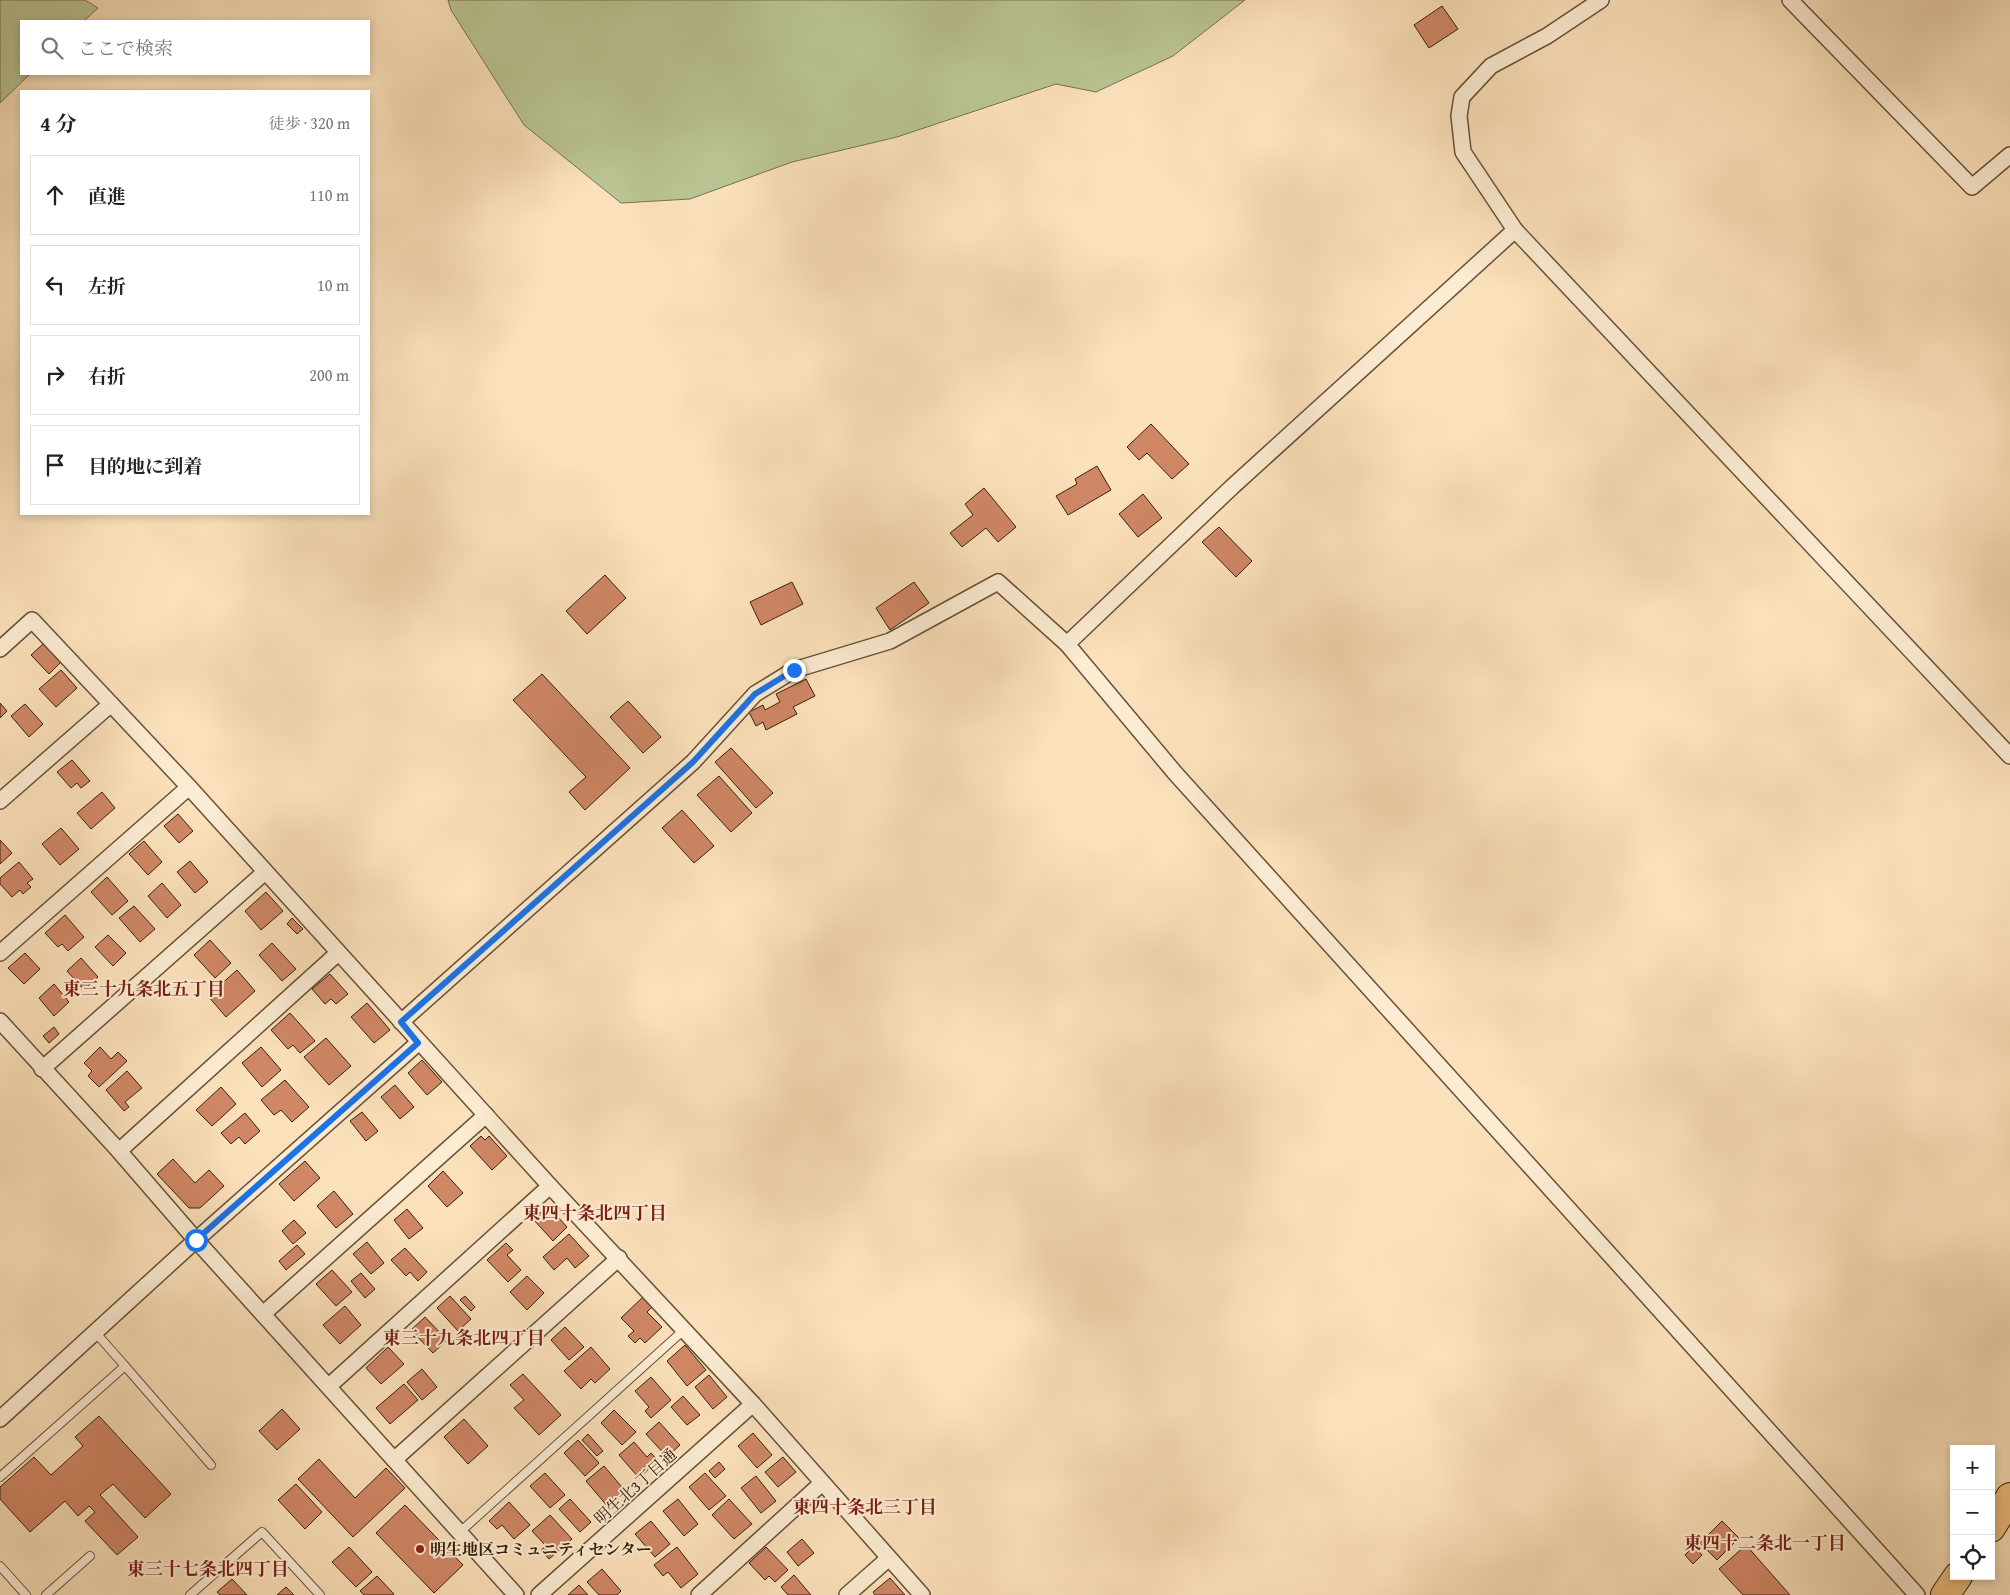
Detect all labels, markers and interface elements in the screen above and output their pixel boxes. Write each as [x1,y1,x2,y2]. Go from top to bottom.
search box [20,20,370,75]
icon: search [38,34,66,62]
text: ここで検索 [78,34,173,62]
text: 4 分 [40,108,77,139]
text: 徒歩 · 320 m [269,111,350,135]
icon: ahead [41,181,69,209]
text: 直進 [88,182,126,210]
text: 110 m [309,183,349,207]
icon: left [41,271,69,299]
text: 左折 [88,272,126,300]
text: 10 m [317,273,349,297]
icon: right [41,361,69,389]
text: 右折 [88,362,126,390]
text: 200 m [309,363,349,387]
icon: arrive [41,451,69,479]
text: 目的地に到着 [88,452,202,480]
route end [783,659,806,682]
district label: 東三十九条北五丁目 [63,975,225,1002]
district label: 東四十条北四丁目 [523,1199,667,1226]
route start [185,1229,208,1252]
district label: 東三十九条北四丁目 [383,1324,545,1351]
street label: 明生北3丁目通 [588,1442,682,1530]
map controls [1950,1445,1995,1580]
button: + [1950,1445,1995,1490]
button: − [1950,1490,1995,1535]
district label: 東四十条北三丁目 [793,1493,937,1520]
district label: 東四十二条北一丁目 [1684,1529,1846,1556]
button: locate [1950,1535,1995,1580]
place label: 明生地区コミュニティセンター [430,1537,652,1561]
marker: 明生地区コミュニティセンター [414,1543,426,1555]
district label: 東三十七条北四丁目 [127,1555,289,1582]

